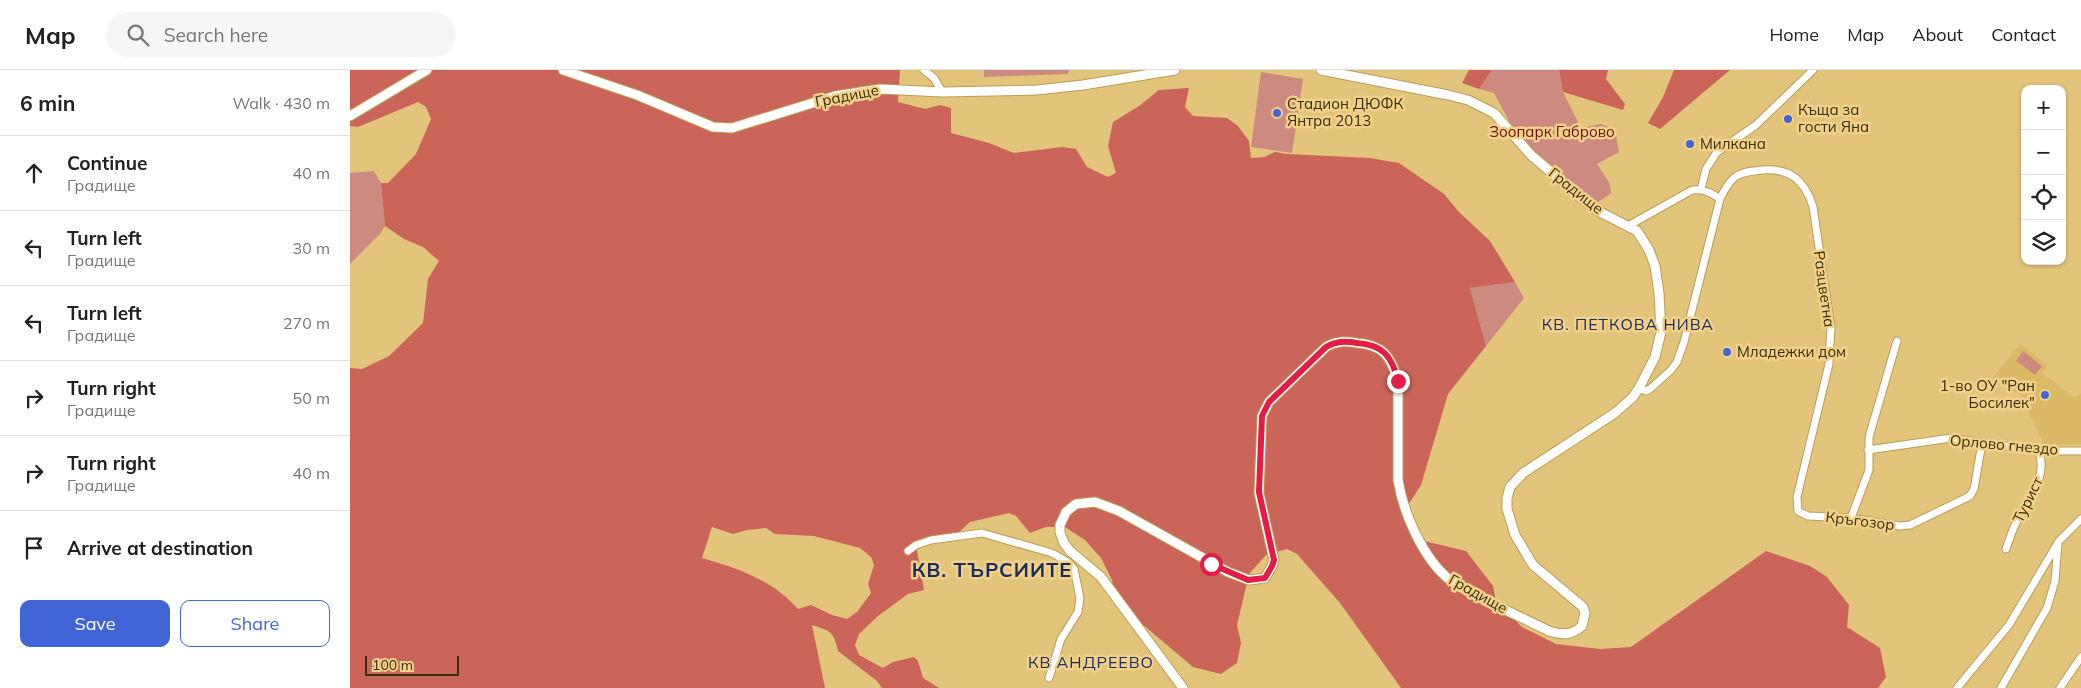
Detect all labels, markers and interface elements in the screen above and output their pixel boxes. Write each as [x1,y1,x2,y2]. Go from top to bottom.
search box [106,12,456,57]
text: Map [25,20,76,50]
icon: search [124,21,152,49]
text: Search here [164,23,268,47]
text: Home [1769,23,1819,46]
text: Map [1847,23,1884,46]
text: About [1912,23,1963,46]
text: Contact [1991,23,2056,46]
street label: Градище [813,80,880,111]
map controls [2021,85,2066,265]
button: + [2021,85,2066,130]
text: 6 min [20,90,75,116]
text: Walk · 430 m [232,93,330,113]
place label: Стадион ДЮФК Янтра 2013 [1287,94,1404,130]
place label: Къща за гости Яна [1798,100,1869,136]
marker: Стадион ДЮФК Янтра 2013 [1271,107,1283,119]
marker: Къща за гости Яна [1782,113,1794,125]
park label: Зоопарк Габрово [1489,122,1615,141]
button: − [2021,130,2066,175]
place label: Милкана [1700,134,1766,153]
marker: Милкана [1684,138,1696,150]
text: Continue [67,151,147,175]
icon: ahead [20,159,48,187]
text: 40 m [293,163,330,183]
street label: Градище [1545,163,1608,218]
text: Градище [67,175,136,195]
button: locate [2021,175,2066,220]
button: layers [2021,220,2066,265]
text: Turn left [67,226,142,250]
icon: left [20,234,48,262]
text: 30 m [293,238,330,258]
street label: Разцветна [1810,249,1839,328]
text: Градище [67,250,136,270]
text: Turn left [67,301,142,325]
icon: left [20,309,48,337]
text: 270 m [283,313,330,333]
district label: КВ. ПЕТКОВА НИВА [1542,314,1714,334]
text: Градище [67,325,136,345]
place label: Младежки дом [1737,342,1846,361]
marker: Младежки дом [1721,346,1733,358]
route end [1387,370,1410,393]
text: Turn right [67,376,156,400]
place label: 1-во ОУ "Ран Босилек" [1940,376,2035,412]
icon: right [20,384,48,412]
text: 50 m [293,388,330,408]
marker: 1-во ОУ "Ран Босилек" [2039,389,2051,401]
text: Градище [67,400,136,420]
street label: Орлово гнездо [1949,430,2059,459]
text: Turn right [67,451,156,475]
icon: right [20,459,48,487]
text: 40 m [293,463,330,483]
street label: Турист [2008,474,2047,526]
text: Градище [67,475,136,495]
street label: Кръгозор [1824,507,1896,534]
icon: arrive [20,534,48,562]
text: Arrive at destination [67,536,253,560]
route start [1200,553,1223,576]
district label: КВ. ТЪРСИИТЕ [912,557,1072,582]
street label: Градище [1445,570,1511,617]
button: Save [20,600,170,647]
button: Share [180,600,330,647]
district label: КВ АНДРЕЕВО [1028,652,1154,672]
scale bar [365,653,459,676]
text: 100 m [372,656,413,674]

